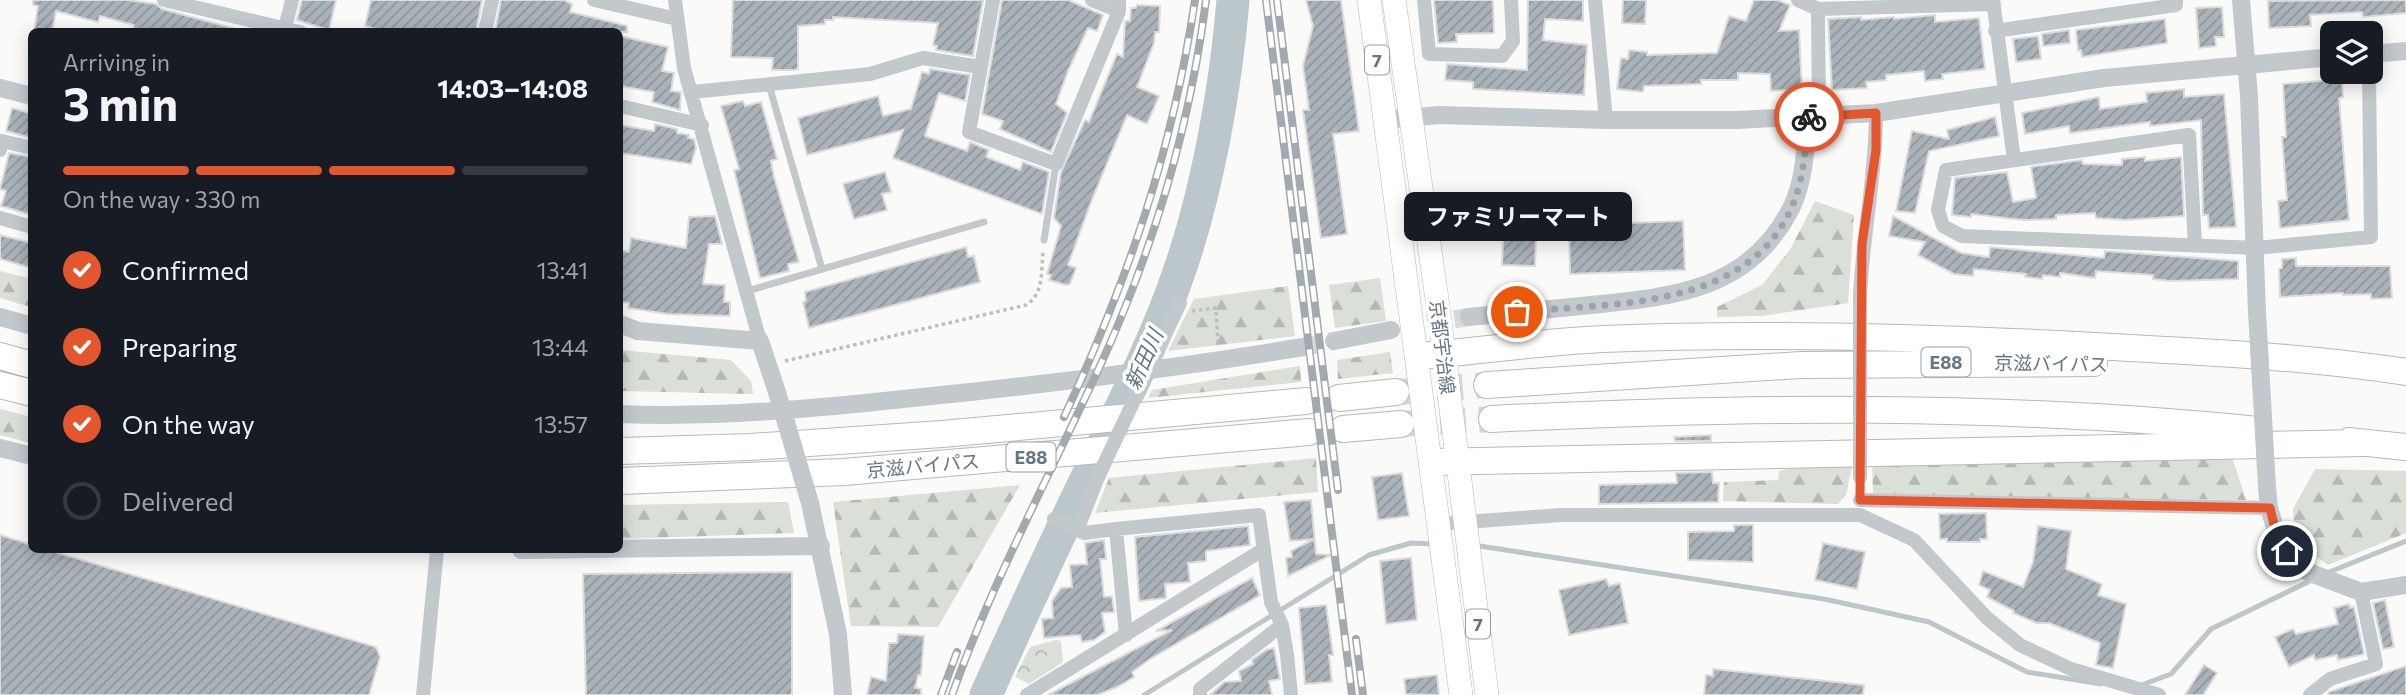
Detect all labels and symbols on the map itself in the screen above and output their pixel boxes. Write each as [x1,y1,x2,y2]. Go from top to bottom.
road number: 7 [1365,46,1389,74]
courier [1774,82,1844,152]
callout: ファミリーマート [1403,193,1631,242]
pin [1487,282,1547,342]
street label: 京都宇治線 [1426,298,1460,396]
water label: 新田川 [1119,323,1168,393]
road number: E88 [1922,348,1970,376]
street label: 京滋バイパス [1994,351,2108,375]
road number: E88 [1006,443,1056,472]
street label: 京滋バイパス [865,449,981,481]
pin [2257,521,2317,581]
road number: 7 [1466,610,1490,638]

